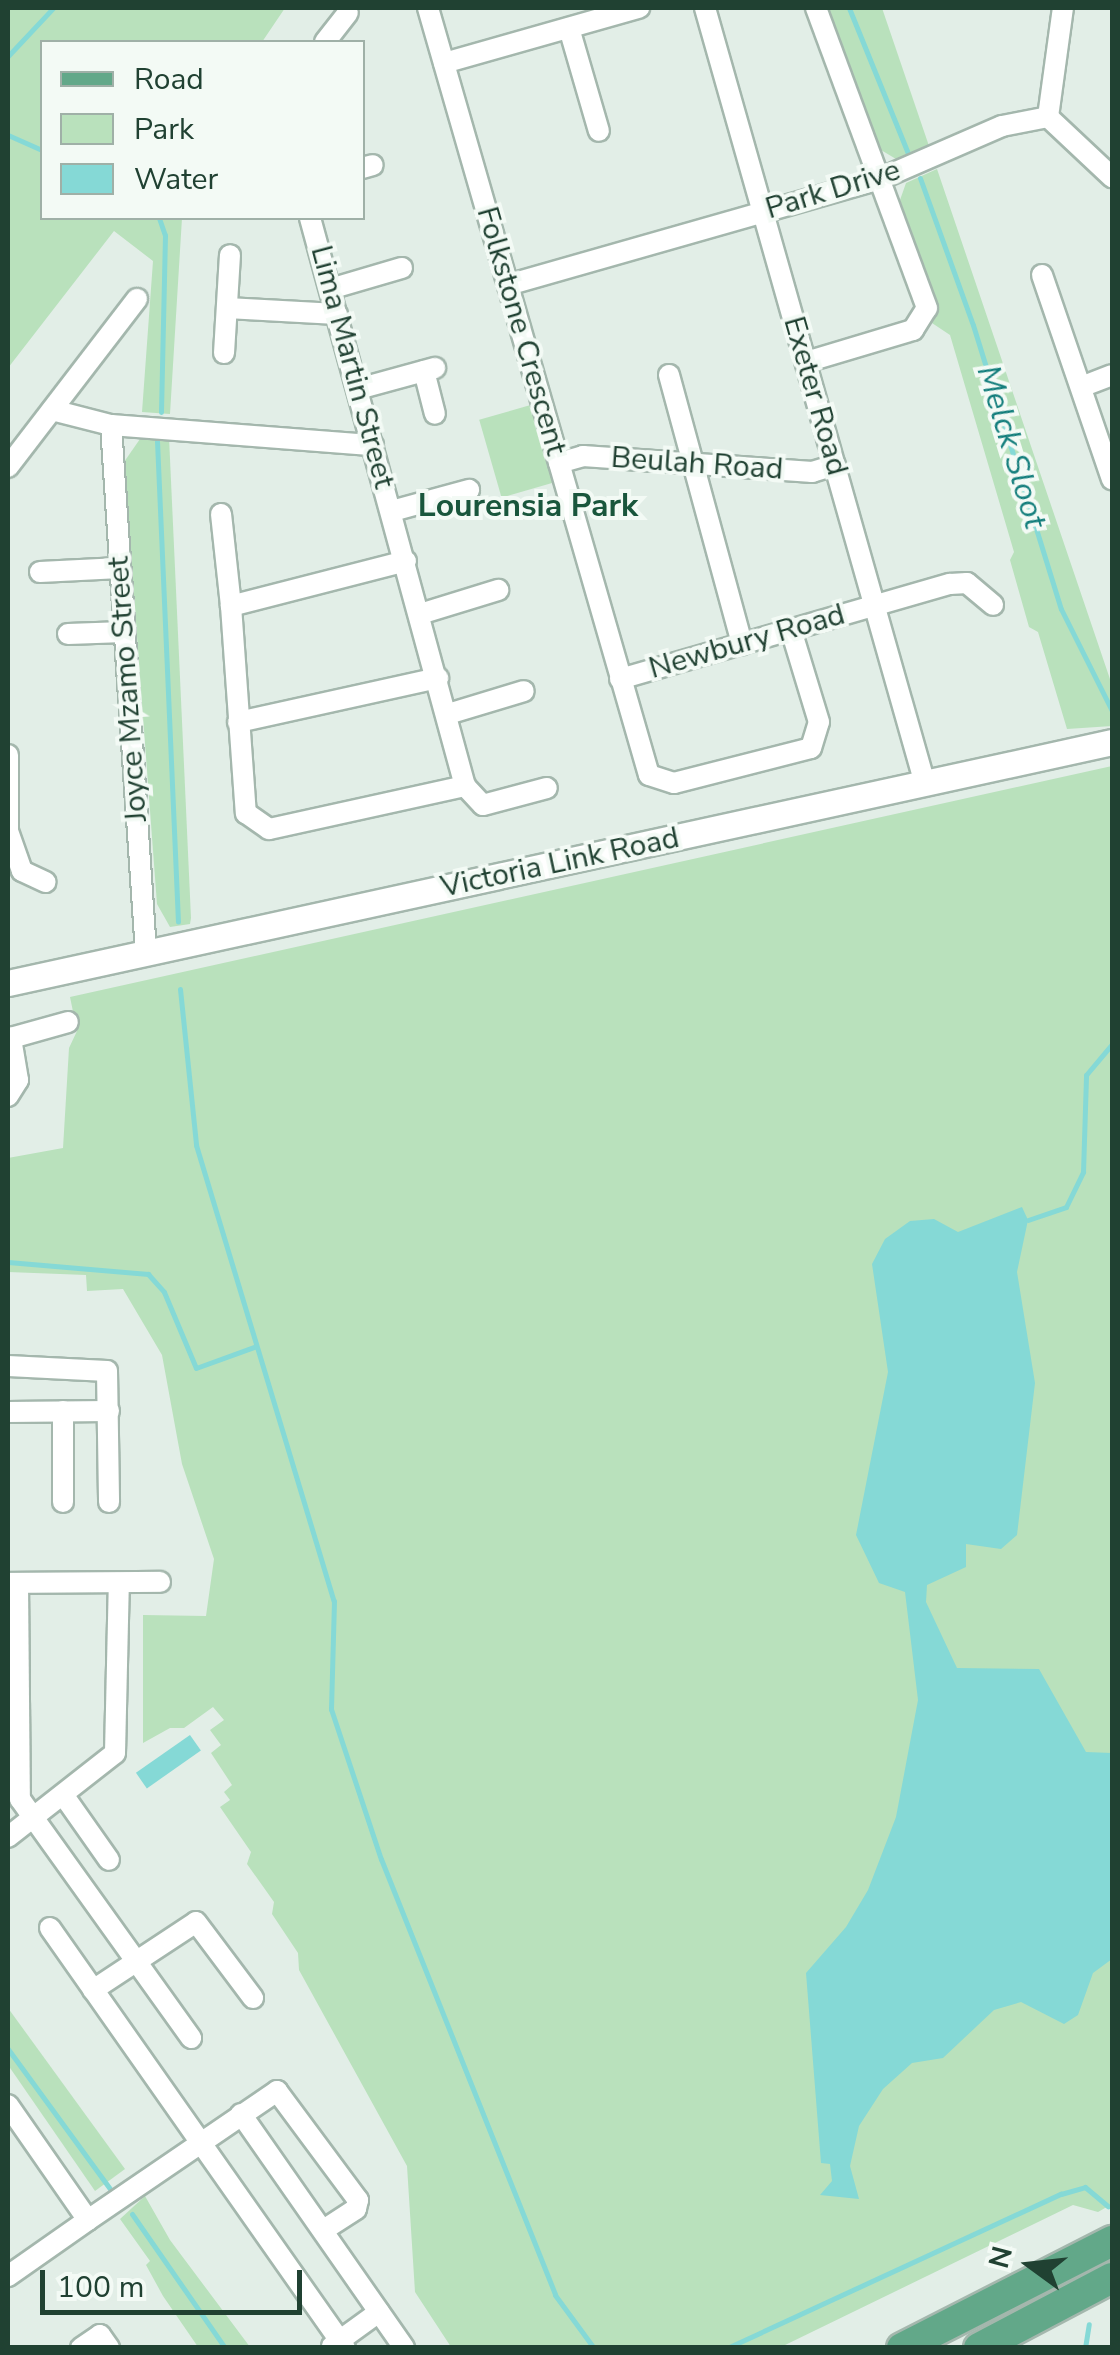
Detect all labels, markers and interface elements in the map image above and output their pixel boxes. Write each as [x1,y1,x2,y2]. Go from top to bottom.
legend [40,40,365,220]
text: Road [134,59,204,100]
text: Park [134,109,194,150]
street label: Park Drive [761,153,905,227]
text: Water [134,159,218,200]
street label: Folkstone Crescent [468,203,574,459]
street label: Lima Martin Street [302,242,402,492]
street label: Exeter Road [775,313,855,479]
water label: Melck Sloot [968,361,1054,533]
street label: Beulah Road [610,440,784,488]
district label: Lourensia Park [418,487,638,525]
street label: Joyce Mzamo Street [101,555,155,823]
street label: Newbury Road [645,597,849,687]
street label: Victoria Link Road [438,820,682,906]
north arrow [980,2215,1080,2315]
text: N [980,2242,1022,2272]
scale bar [45,2250,308,2312]
text: 100 m [57,2267,144,2308]

